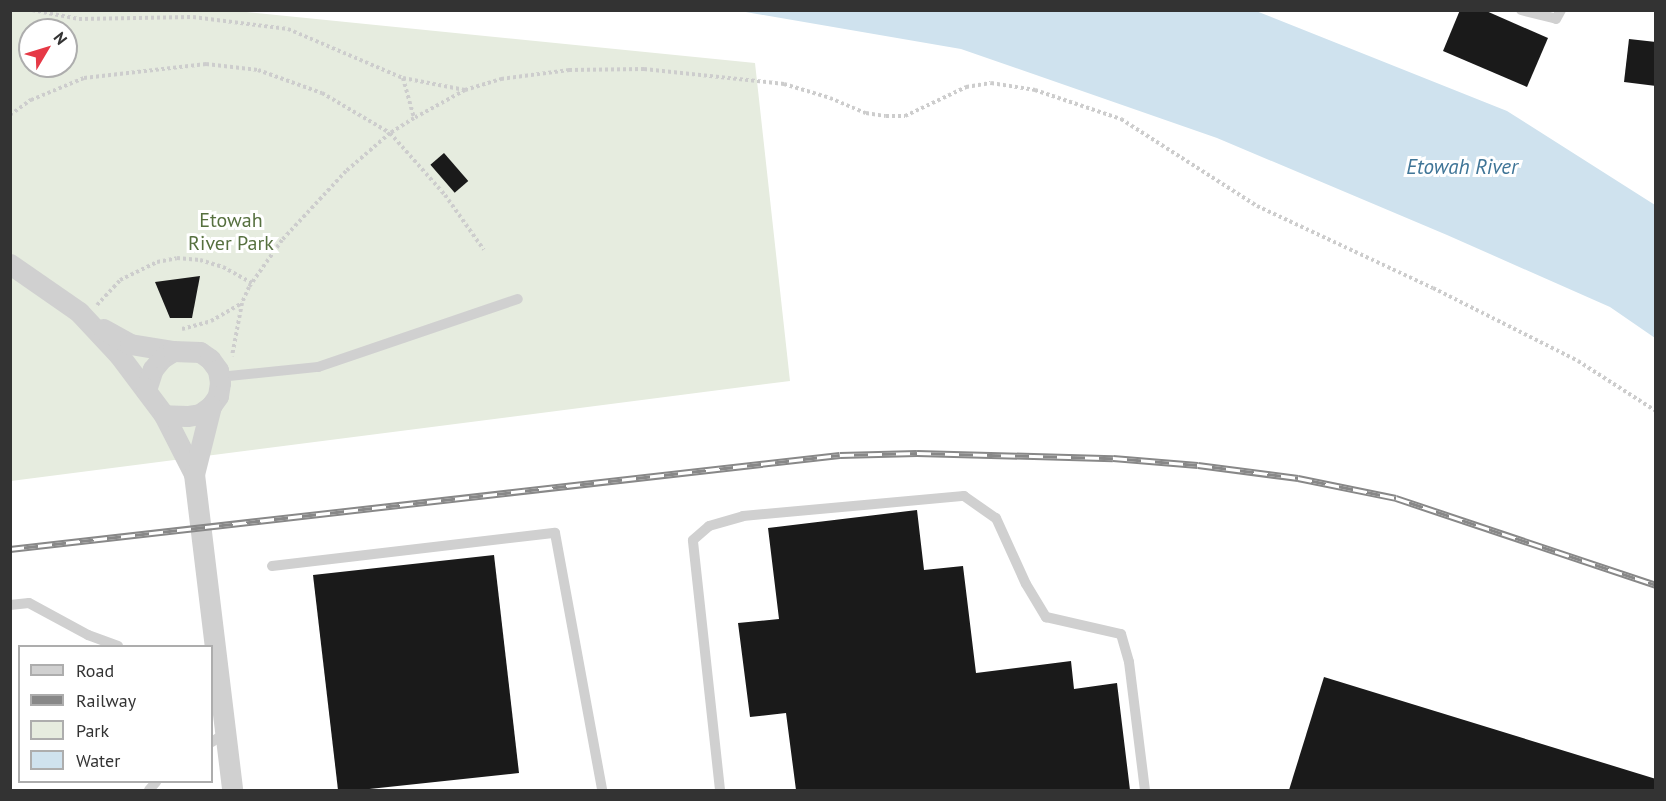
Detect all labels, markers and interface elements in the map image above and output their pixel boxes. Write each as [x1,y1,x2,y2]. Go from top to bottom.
north arrow [18,18,78,78]
text: N [49,28,72,48]
water label: Etowah River [1406,154,1518,180]
park label: Etowah River Park [188,208,274,255]
legend [18,645,213,783]
text: Road [76,659,114,682]
text: Railway [76,689,136,712]
text: Park [76,719,109,742]
text: Water [76,749,120,772]

